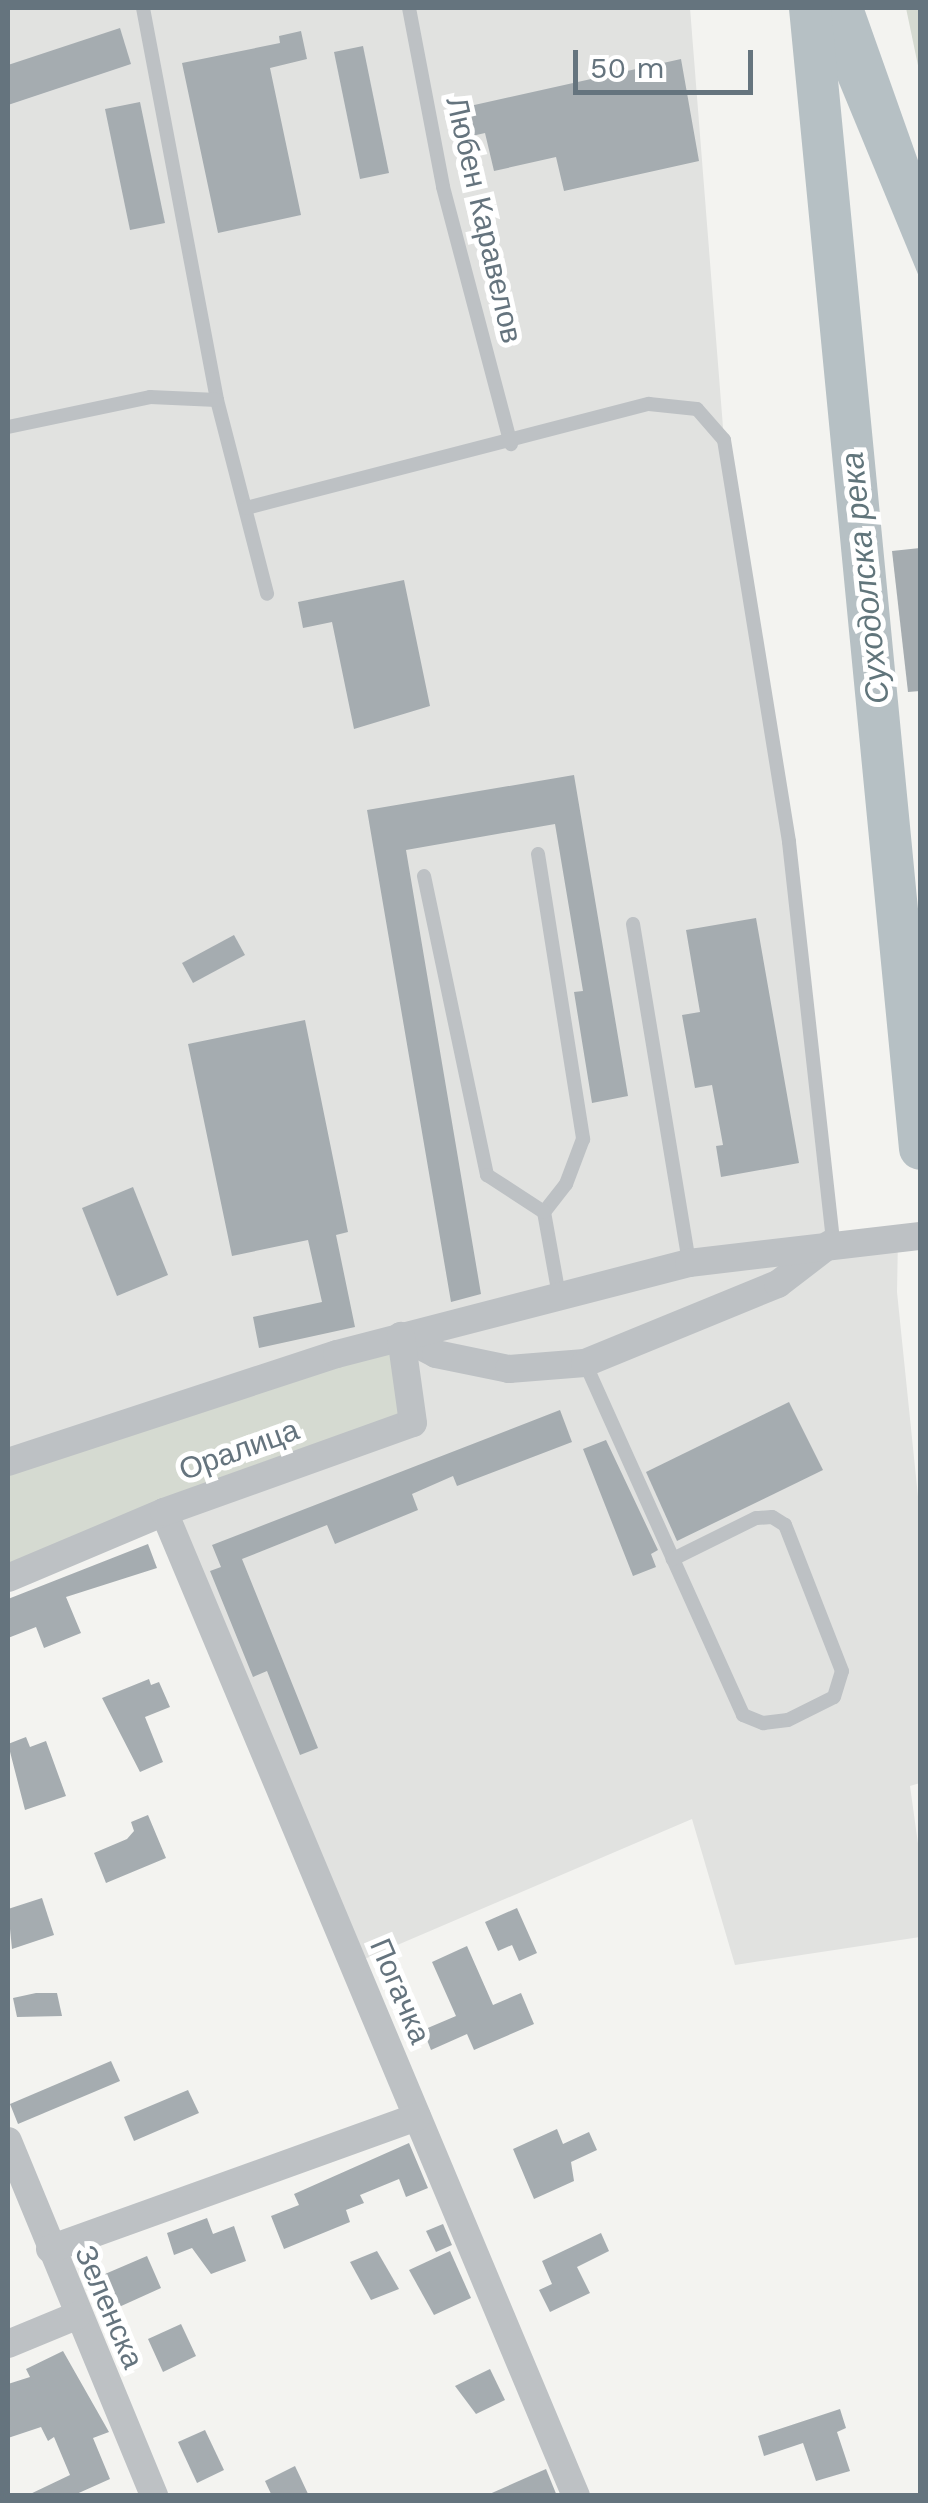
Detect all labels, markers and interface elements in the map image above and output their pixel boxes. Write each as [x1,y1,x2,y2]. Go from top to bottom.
scale bar [578,30,758,92]
text: 50 m [590,50,665,85]
street label: Любен Каравелов [438,93,530,347]
water label: Суходолска река [833,450,897,706]
street label: Оралица [174,1412,304,1488]
street label: Погачка [362,1933,438,2049]
street label: Зеленска [67,2240,151,2374]

